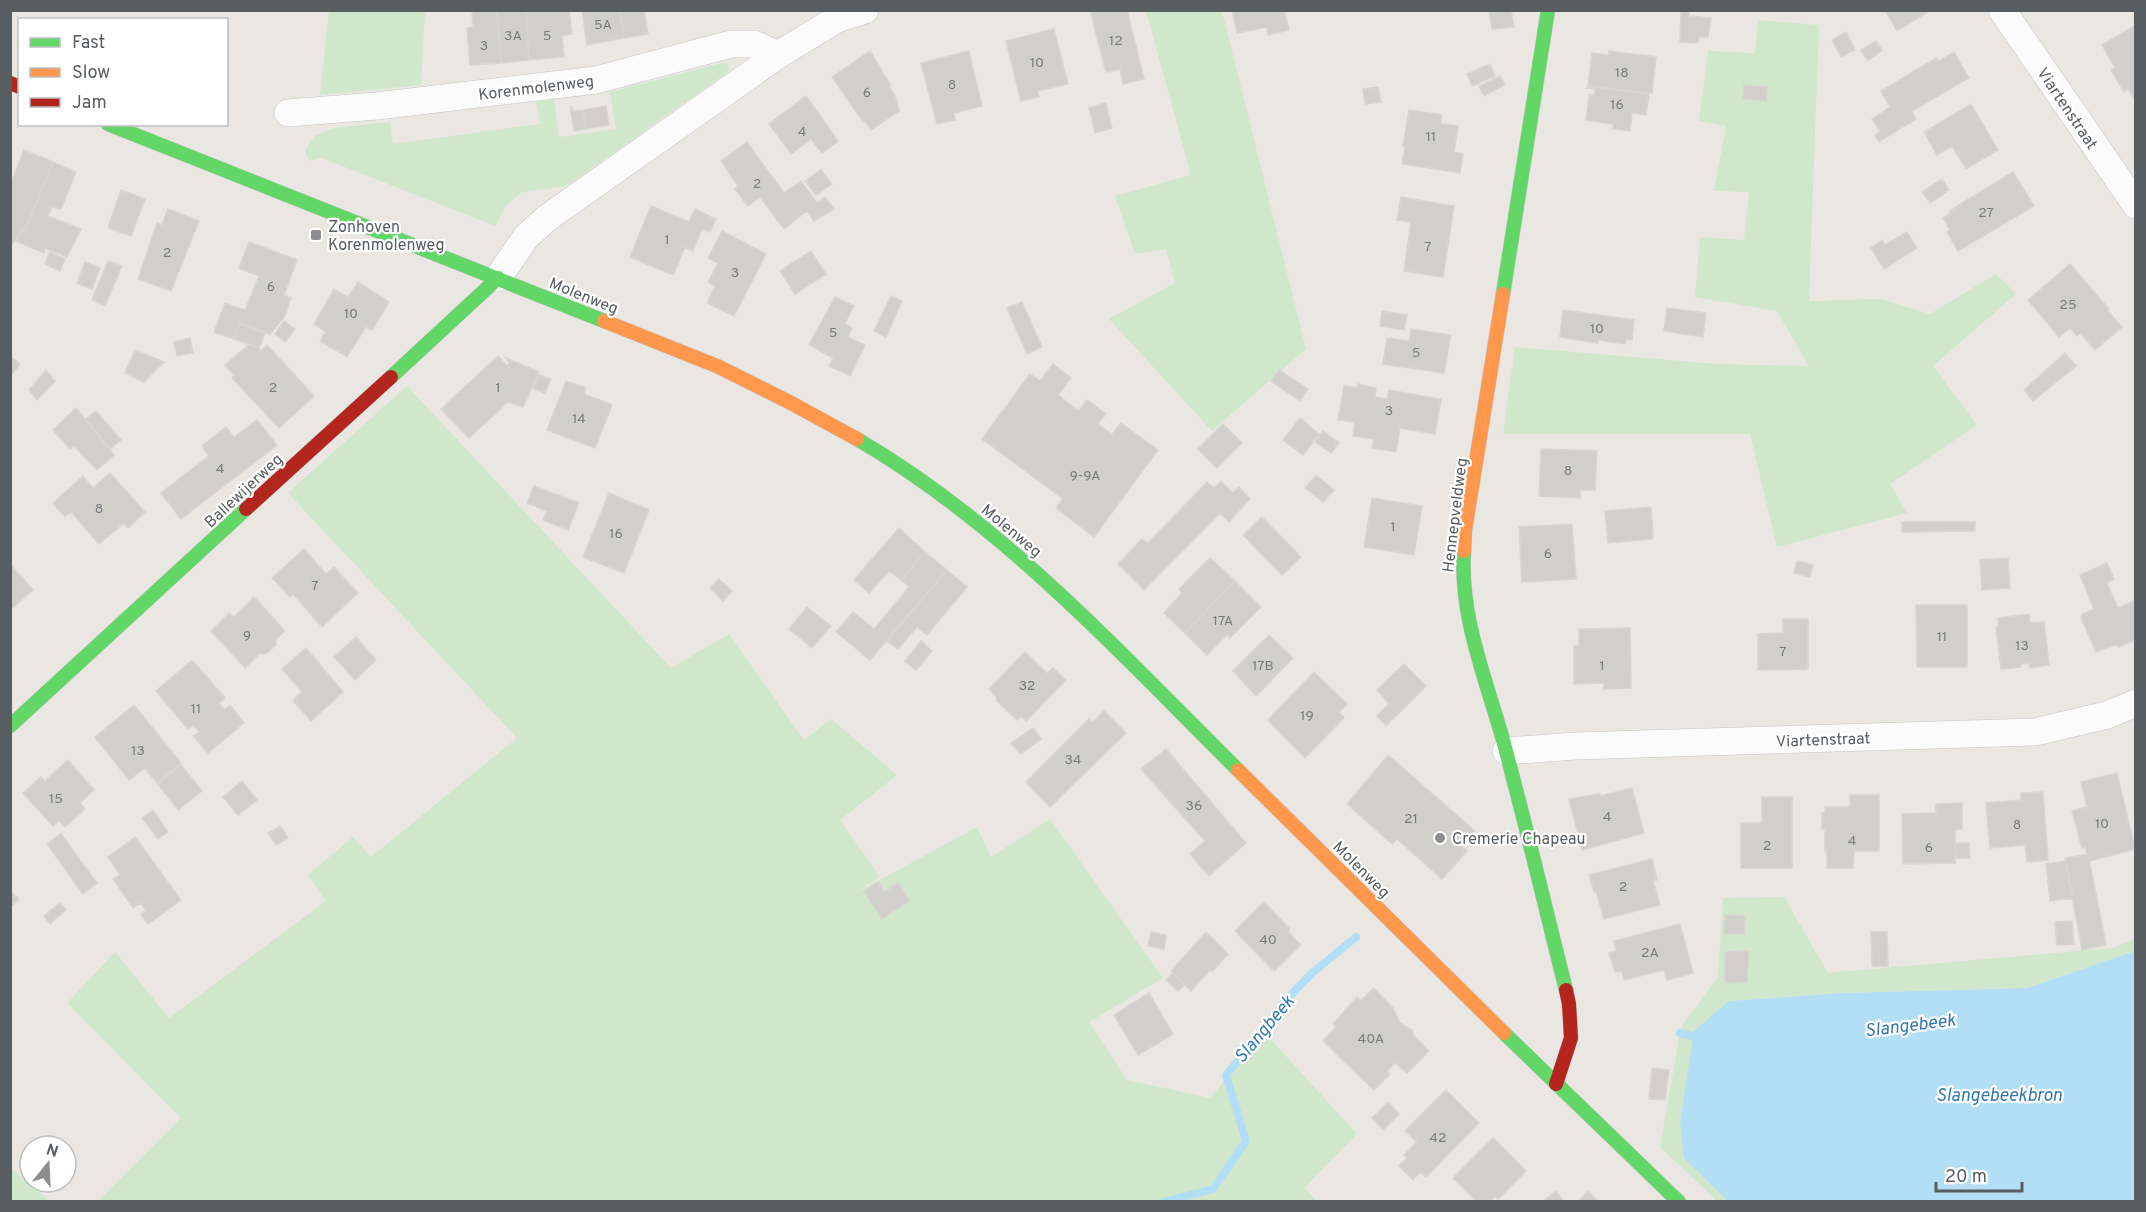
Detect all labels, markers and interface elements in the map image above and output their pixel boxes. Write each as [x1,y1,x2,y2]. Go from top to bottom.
house number: 5A [594,17,612,34]
legend [18,18,228,126]
house number: 3A [504,28,522,45]
house number: 5 [543,28,551,45]
text: Fast [72,32,105,55]
house number: 12 [1109,33,1123,50]
house number: 3 [480,38,488,55]
house number: 10 [1030,55,1044,72]
text: Slow [72,62,110,85]
street label: Viartenstraat [2032,64,2101,154]
house number: 18 [1615,65,1629,82]
street label: Korenmolenweg [477,72,595,106]
house number: 8 [948,77,956,94]
house number: 6 [863,85,871,102]
text: Jam [72,92,107,115]
house number: 16 [1610,97,1624,114]
house number: 4 [798,124,806,141]
house number: 11 [1426,129,1436,146]
house number: 2 [753,176,761,193]
house number: 27 [1978,205,1994,222]
place label: Zonhoven Korenmolenweg [328,218,445,256]
marker: Zonhoven Korenmolenweg [309,228,323,242]
house number: 1 [664,232,670,249]
house number: 7 [1424,239,1432,256]
house number: 2 [163,245,171,262]
house number: 3 [731,265,739,282]
street label: Molenweg [546,274,621,320]
house number: 6 [267,279,275,296]
house number: 25 [2059,297,2077,314]
house number: 10 [344,306,358,323]
house number: 10 [1590,321,1604,338]
house number: 5 [829,325,837,342]
house number: 5 [1412,345,1420,362]
house number: 2 [269,380,277,397]
house number: 1 [495,380,501,397]
house number: 3 [1385,403,1393,420]
house number: 14 [572,411,586,428]
street label: Ballewijerweg [201,450,288,533]
street label: Hennepveldweg [1439,457,1473,574]
house number: 4 [216,461,224,478]
house number: 8 [1564,463,1572,480]
house number: 9-9A [1069,468,1101,485]
street label: Molenweg [976,500,1045,563]
house number: 8 [95,501,103,518]
house number: 1 [1390,519,1396,536]
house number: 16 [609,526,623,543]
house number: 6 [1544,546,1552,563]
house number: 7 [311,578,319,595]
house number: 17A [1213,613,1233,630]
house number: 9 [243,628,251,645]
house number: 11 [1937,629,1947,646]
house number: 13 [2015,638,2029,655]
house number: 7 [1779,644,1787,661]
house number: 17B [1252,658,1274,675]
house number: 1 [1599,658,1605,675]
house number: 32 [1019,678,1035,695]
house number: 11 [191,701,201,718]
house number: 19 [1300,708,1314,725]
street label: Viartenstraat [1775,729,1871,753]
house number: 13 [131,743,145,760]
house number: 34 [1064,752,1082,769]
house number: 15 [49,791,63,808]
house number: 36 [1186,798,1202,815]
house number: 4 [1603,809,1611,826]
house number: 21 [1404,811,1418,828]
house number: 10 [2095,816,2109,833]
house number: 8 [2013,817,2021,834]
place label: Cremerie Chapeau [1452,830,1585,850]
marker: Cremerie Chapeau [1433,831,1447,845]
house number: 4 [1848,833,1856,850]
street label: Molenweg [1328,838,1393,903]
house number: 2 [1763,838,1771,855]
house number: 6 [1925,840,1933,857]
house number: 2 [1619,879,1627,896]
house number: 40 [1259,932,1277,949]
house number: 2A [1641,945,1659,962]
water label: Slangbeek [1230,991,1301,1069]
water label: Slangebeek [1864,1009,1958,1043]
house number: 40A [1358,1031,1384,1048]
water label: Slangebeekbron [1936,1085,2062,1108]
house number: 42 [1429,1130,1447,1147]
north arrow [18,1134,78,1194]
text: N [43,1140,61,1163]
scale bar [1936,1155,2022,1193]
text: 20 m [1945,1166,1987,1189]

